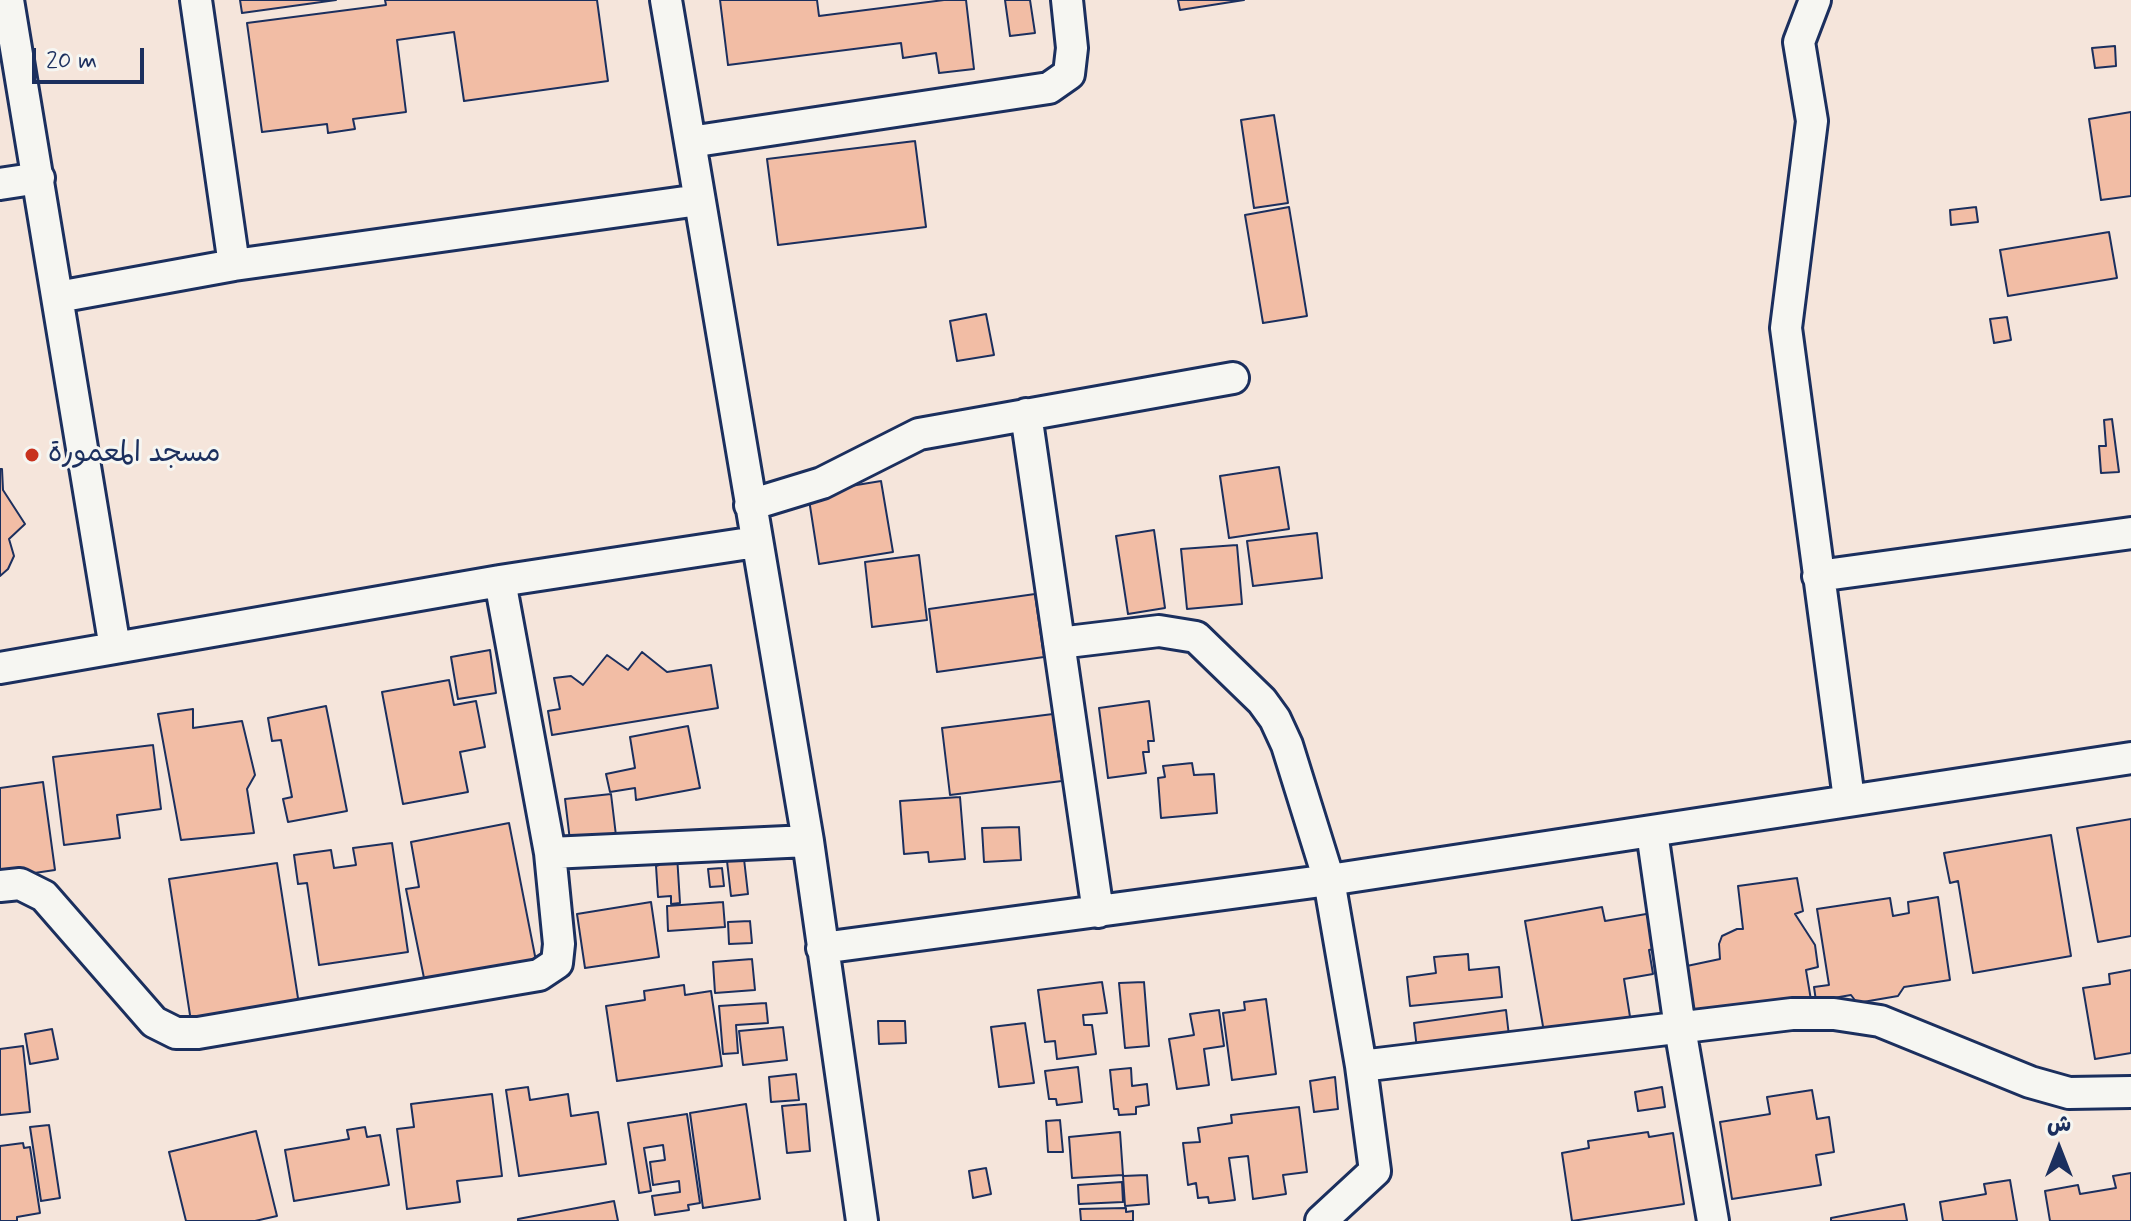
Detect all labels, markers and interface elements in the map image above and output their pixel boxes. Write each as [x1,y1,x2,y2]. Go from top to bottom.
scale bar [36,32,148,82]
text: 20 m [46,46,97,77]
place label: مسجد المعمورة [48,438,220,472]
marker: مسجد المعمورة [23,446,41,464]
north arrow [2019,1109,2099,1189]
text: ش [2047,1111,2071,1139]

